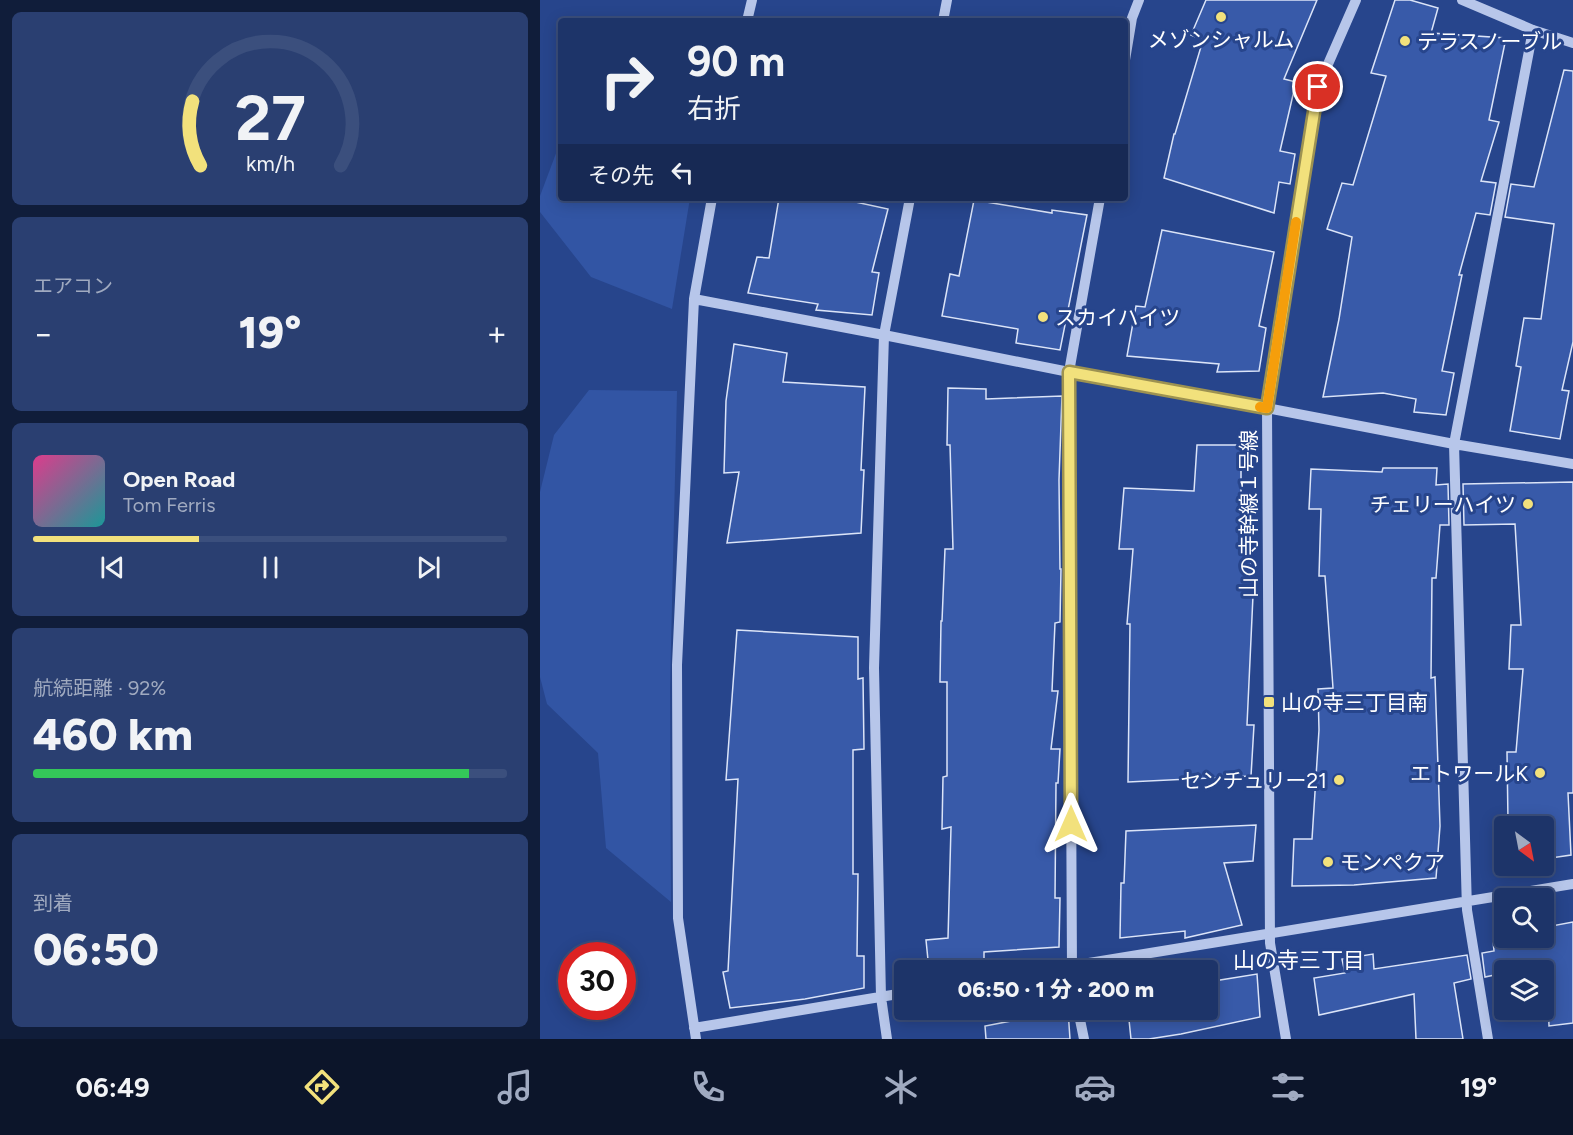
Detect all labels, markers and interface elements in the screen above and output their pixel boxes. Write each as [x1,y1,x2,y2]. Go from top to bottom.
marker: メゾンシャルム [1214,10,1228,24]
place label: メゾンシャルム [1148,27,1294,52]
place label: テラスノーブル [1417,29,1562,54]
marker: テラスノーブル [1398,34,1412,48]
text: 90 m [687,36,785,87]
icon: right [588,42,666,120]
pin [1292,61,1343,112]
icon: arrive [1301,70,1334,103]
text: 27 [235,81,305,156]
text: 右折 [687,92,741,125]
text: km/h [246,151,294,176]
icon: left [666,156,699,189]
text: その先 [588,162,654,189]
text: エアコン [33,274,113,298]
text: 19° [239,305,301,359]
place label: スカイハイツ [1055,305,1180,330]
marker: スカイハイツ [1036,310,1050,324]
text: − [33,314,54,353]
text: + [486,314,507,353]
street label: 山の寺幹線１号線 [1236,430,1261,598]
text: Open Road [123,466,235,493]
place label: チェリーハイツ [1370,492,1516,517]
text: Tom Ferris [123,493,216,517]
marker: チェリーハイツ [1521,497,1535,511]
icon: previous [96,551,129,584]
icon: pause [254,551,287,584]
icon: next [412,551,445,584]
text: 航続距離 · 92% [33,676,166,700]
place label: 山の寺三丁目南 [1281,690,1428,715]
marker: 山の寺三丁目南 [1262,695,1276,709]
text: 460 km [33,707,193,761]
place label: エトワールK [1410,761,1528,786]
marker: エトワールK [1533,766,1547,780]
place label: センチュリー21 [1181,768,1327,793]
marker: センチュリー21 [1332,773,1346,787]
position arrow [1039,792,1103,856]
north arrow [1494,816,1554,876]
map controls [1494,816,1554,1020]
place label: モンペクア [1340,850,1445,875]
marker: モンペクア [1321,855,1335,869]
button: search [1494,888,1554,948]
text: 到着 [33,891,73,915]
text: 06:50 [33,922,159,976]
speed limit sign: 30 [558,942,636,1020]
district label: 山の寺三丁目 [1233,947,1365,974]
button: layers [1494,960,1554,1020]
text: 06:50 · 1 分 · 200 m [958,976,1154,1003]
icon: directions [301,1066,343,1108]
icon: music [494,1066,536,1108]
icon: phone [687,1066,729,1108]
icon: climate [880,1066,922,1108]
icon: car [1074,1066,1116,1108]
icon: filters [1267,1066,1309,1108]
text: 06:49 [76,1071,150,1104]
text: 19° [1460,1071,1497,1104]

